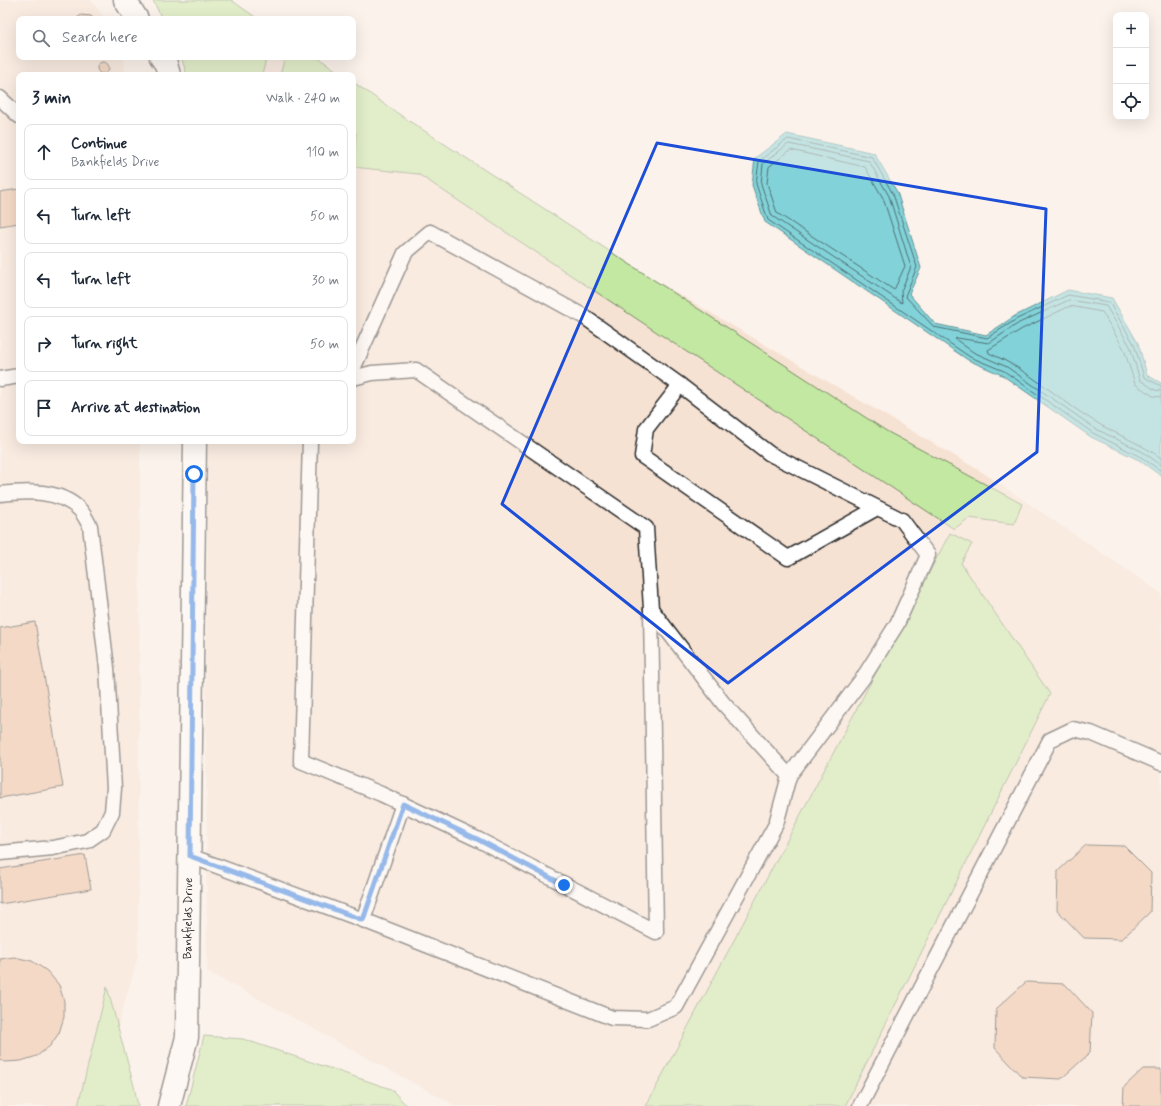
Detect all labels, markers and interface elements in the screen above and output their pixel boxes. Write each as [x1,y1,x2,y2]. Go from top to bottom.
map controls [1113,12,1149,120]
button: + [1113,12,1149,48]
search box [16,16,356,60]
icon: search [30,27,52,49]
text: Search here [62,28,138,48]
button: − [1113,48,1149,84]
button: locate [1113,84,1149,120]
text: 3 min [32,87,71,109]
text: Walk · 240 m [266,90,340,107]
text: Continue [71,134,127,154]
icon: ahead [33,141,55,163]
text: 110 m [306,144,339,161]
text: Bankfields Drive [71,154,159,171]
icon: left [33,205,55,227]
text: Turn left [71,206,131,226]
text: 50 m [310,208,339,225]
icon: left [33,269,55,291]
text: Turn left [71,270,131,290]
text: 30 m [312,272,339,289]
icon: right [33,333,55,355]
text: Turn right [71,334,138,354]
text: 50 m [310,336,339,353]
icon: arrive [33,397,55,419]
text: Arrive at destination [71,398,200,418]
route start [185,465,203,483]
route end [555,876,573,894]
street label: Bankfields Drive [180,877,197,959]

